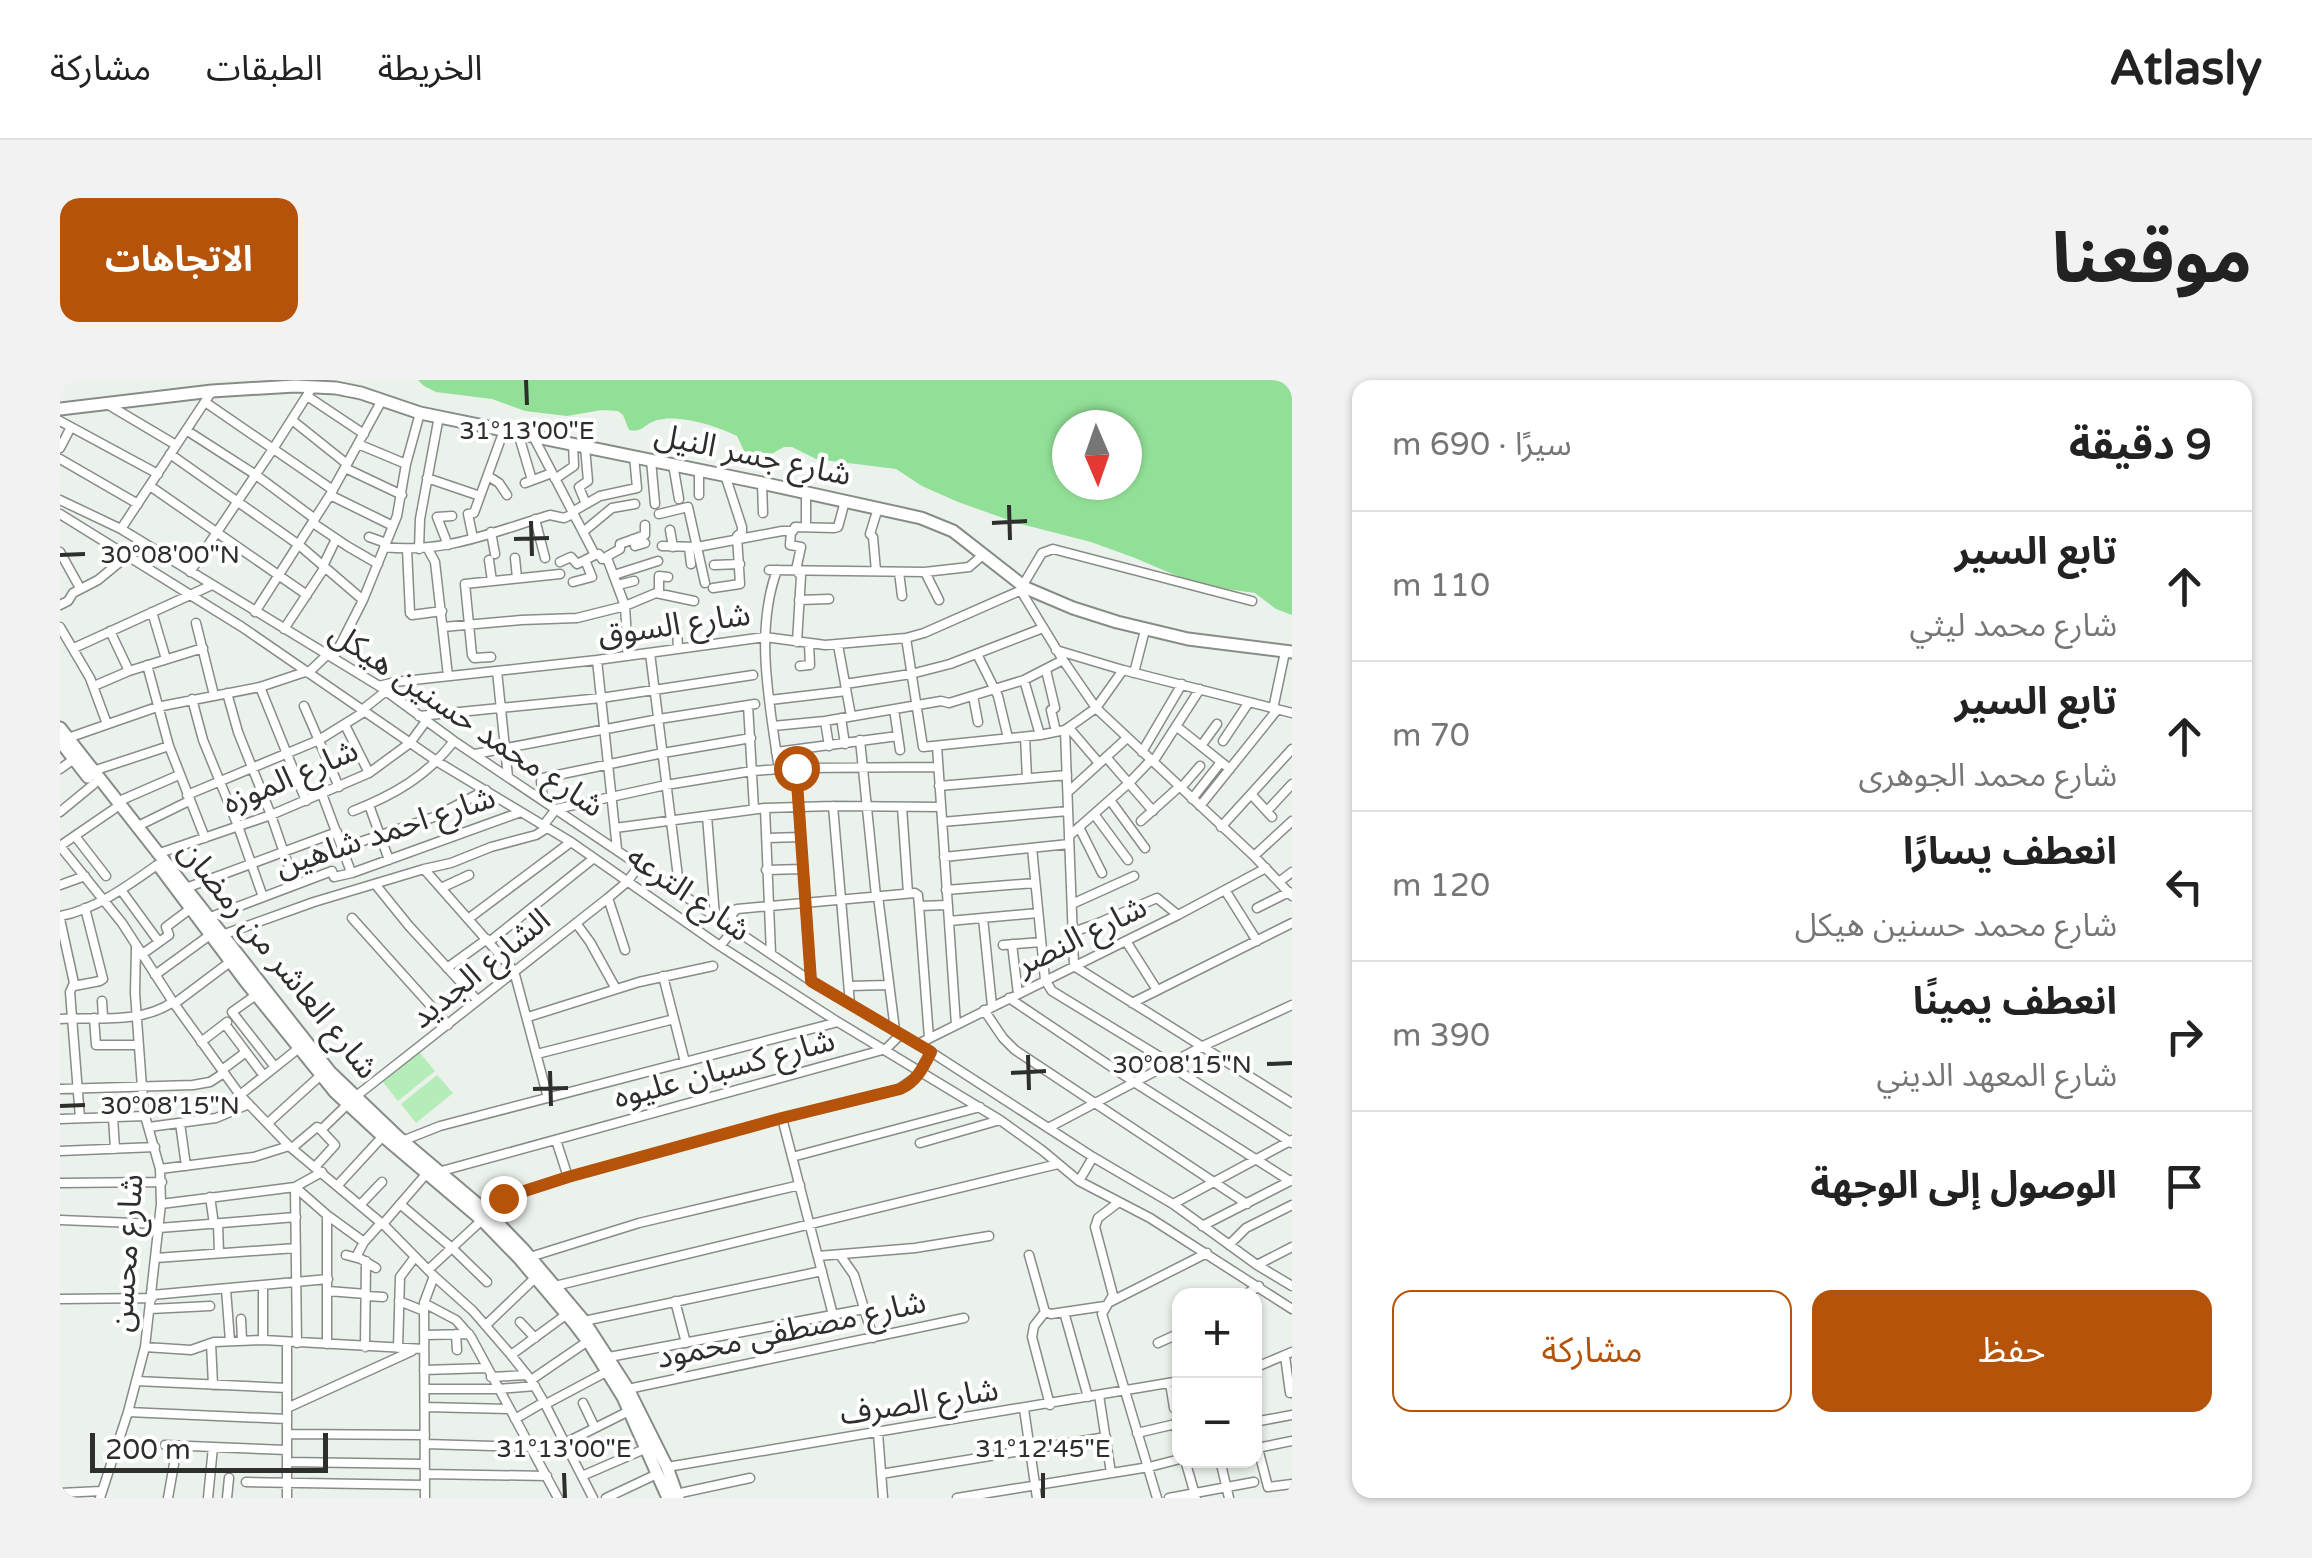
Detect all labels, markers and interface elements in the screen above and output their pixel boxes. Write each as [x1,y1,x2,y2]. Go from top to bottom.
text: Atlasly [2109,40,2262,98]
text: مشاركة [50,48,151,90]
text: الطبقات [206,48,323,90]
text: الخريطة [378,48,483,90]
button: الاتجاهات [60,198,298,322]
text: موقعنا [2051,218,2252,302]
north arrow [1052,410,1142,500]
text: 31°13'00"E [459,416,595,446]
street label: شارع جسر النيل [650,416,855,498]
text: 9 دقيقة [2069,420,2212,471]
text: سيرًا · 690 m [1392,426,1572,464]
text: تابع السير [1955,529,2117,575]
text: 30°08'00"N [100,540,240,570]
icon: ahead [2157,559,2212,614]
text: 110 m [1392,567,1490,605]
street label: شارع السوق [595,595,753,658]
text: شارع محمد ليثي [1910,607,2117,645]
street label: شارع محمد حسنين هيكل [320,614,611,829]
text: تابع السير [1955,679,2117,725]
icon: ahead [2157,709,2212,764]
text: 70 m [1392,717,1470,755]
street label: شارع الموزه [217,731,365,826]
route start [774,746,820,792]
text: شارع محمد الجوهرى [1859,757,2117,795]
street label: شارع احمد شاهين [271,778,501,889]
text: انعطف يسارًا [1903,829,2117,875]
street label: شارع العاشر من رمضان [167,833,386,1089]
street label: شارع الترعه [617,838,758,953]
icon: left [2157,859,2212,914]
text: 120 m [1392,867,1490,905]
street label: شارع النصر [1009,888,1155,988]
street label: الشارع الجديد [403,901,561,1040]
text: شارع محمد حسنين هيكل [1795,907,2117,945]
text: انعطف يمينًا [1913,979,2117,1025]
icon: right [2157,1009,2212,1064]
text: 390 m [1392,1017,1490,1055]
street label: شارع كسبان عليوه [610,1021,840,1121]
text: 30°08'15"N [1112,1050,1252,1080]
text: شارع المعهد الديني [1877,1057,2117,1095]
text: 30°08'15"N [100,1091,240,1121]
icon: arrive [2157,1159,2212,1214]
text: الوصول إلى الوجهة [1810,1163,2117,1209]
street label: شارع محسن [103,1173,155,1334]
route end [481,1176,527,1222]
street label: شارع مصطفى محمود [653,1283,930,1381]
map controls [1172,1288,1262,1468]
button: + [1172,1288,1262,1378]
button: مشاركة [1392,1290,1792,1412]
button: حفظ [1812,1290,2212,1412]
street label: شارع الصرف [837,1371,1002,1437]
button: − [1172,1378,1262,1468]
scale bar [90,1428,328,1472]
text: 200 m [105,1433,191,1467]
text: 31°13'00"E [496,1434,632,1464]
text: 31°12'45"E [975,1434,1111,1464]

